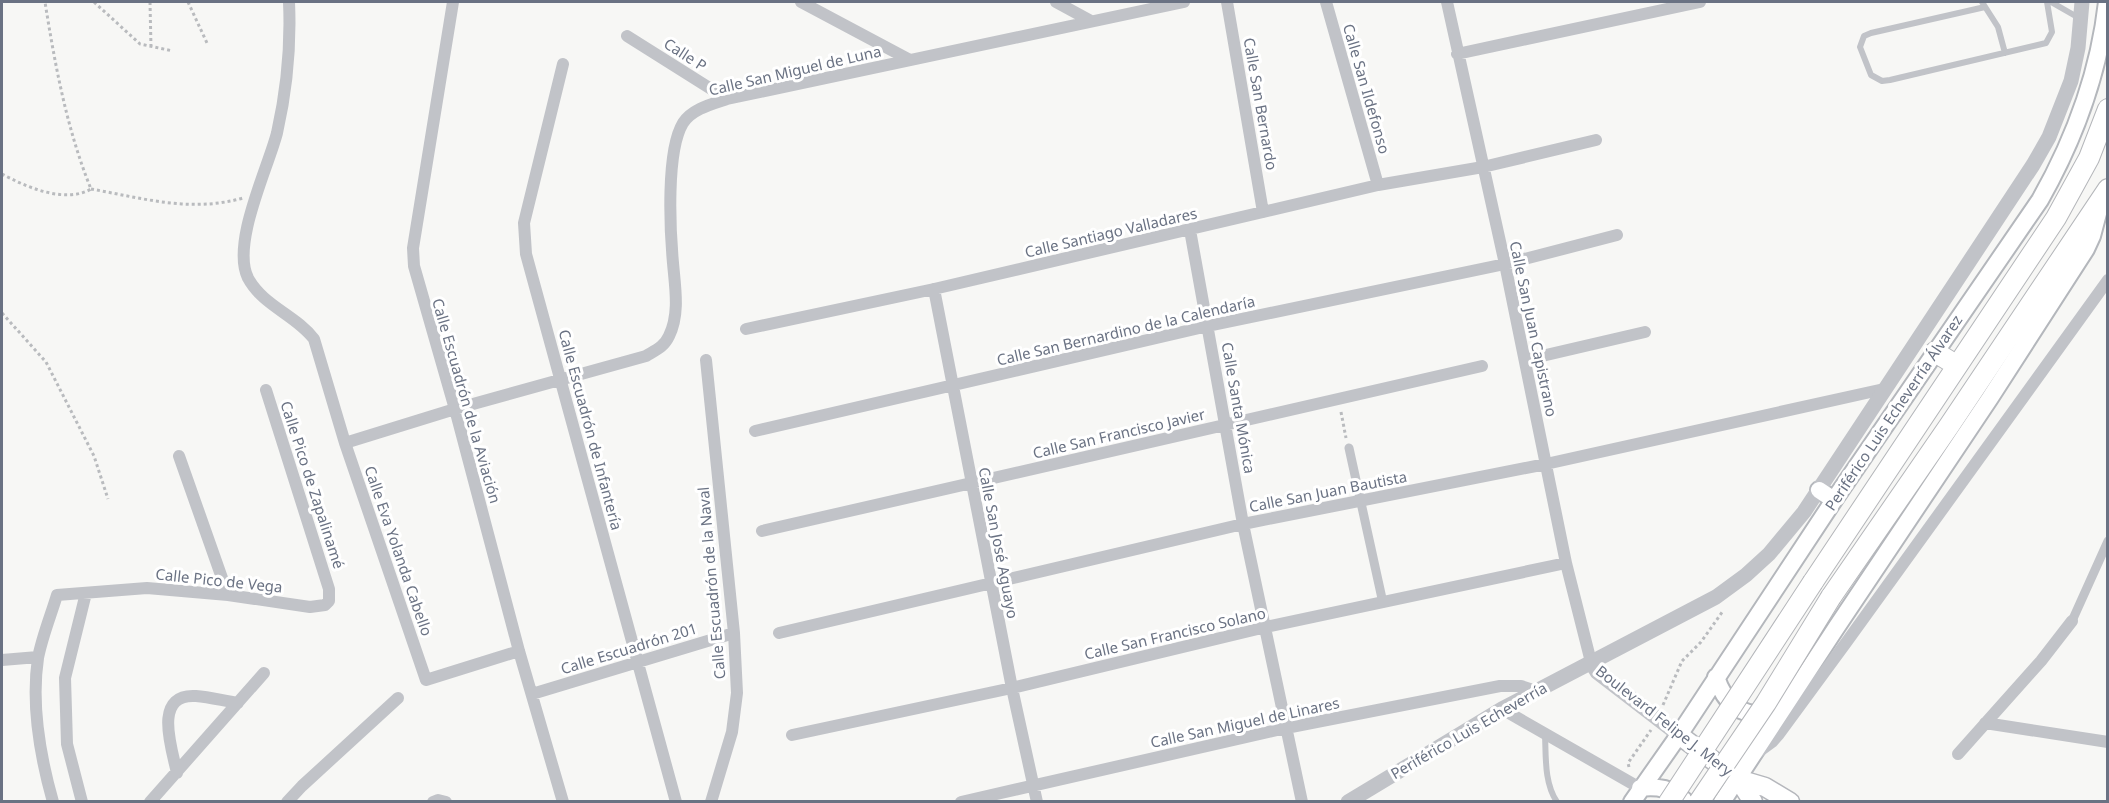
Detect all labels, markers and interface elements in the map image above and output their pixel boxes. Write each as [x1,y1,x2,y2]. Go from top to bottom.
street label: Calle San Ildefonso [1339,21,1395,156]
street label: Calle P [660,33,711,75]
street label: Calle San Bernardo [1239,36,1282,172]
street label: Calle San Miguel de Luna [707,40,883,100]
street label: Calle Santiago Valladares [1023,202,1199,262]
street label: Calle San Juan Capistrano [1506,239,1562,418]
street label: Calle San Bernardino de la Calendaría [995,291,1257,370]
street label: Calle Escuadrón de la Aviación [428,296,506,506]
street label: Periférico Luis Echeverría Álvarez [1820,311,1966,514]
street label: Calle Escuadrón de Infantería [555,327,627,532]
street label: Calle Santa Mónica [1218,341,1260,475]
street label: Calle Pico de Zapalinamé [276,398,350,571]
street label: Calle San Francisco Javier [1031,403,1207,463]
street label: Calle Eva Yolanda Cabello [360,463,437,638]
street label: Calle San José Aguayo [974,465,1023,620]
street label: Calle San Juan Bautista [1247,466,1409,516]
street label: Calle Escuadrón de la Naval [693,486,729,680]
street label: Calle Pico de Vega [155,563,284,597]
street label: Calle San Francisco Solano [1082,602,1267,664]
street label: Calle Escuadrón 201 [558,618,699,678]
street label: Boulevard Felipe J. Mery [1592,660,1738,780]
street label: Periférico Luis Echeverría [1387,677,1550,783]
street label: Calle San Miguel de Linares [1149,692,1341,752]

